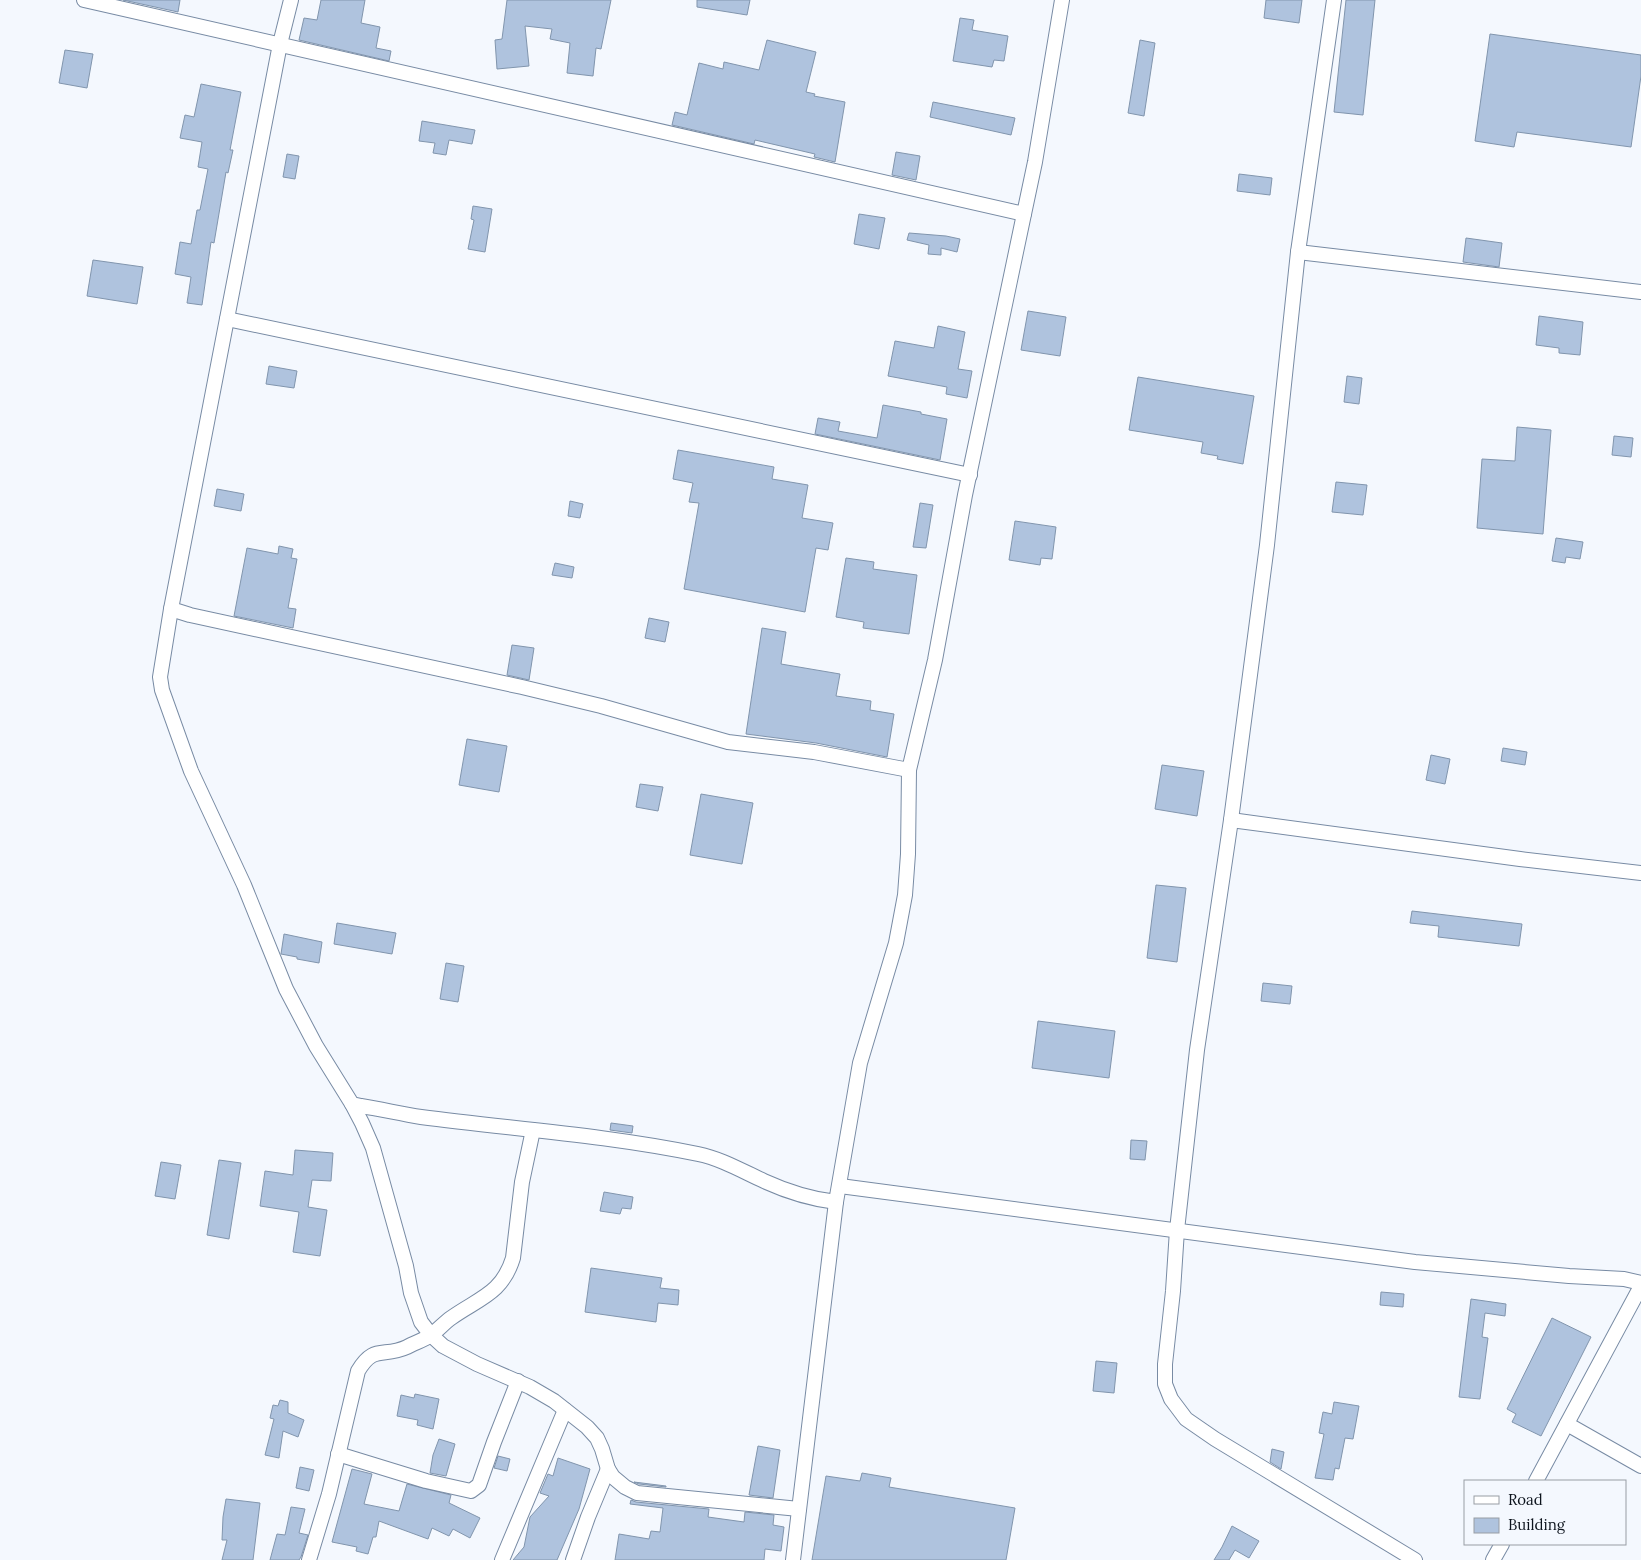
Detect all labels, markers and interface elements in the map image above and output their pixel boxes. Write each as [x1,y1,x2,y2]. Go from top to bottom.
legend [1464,1480,1626,1545]
text: Road [1508,1490,1543,1509]
text: Building [1508,1515,1566,1534]

